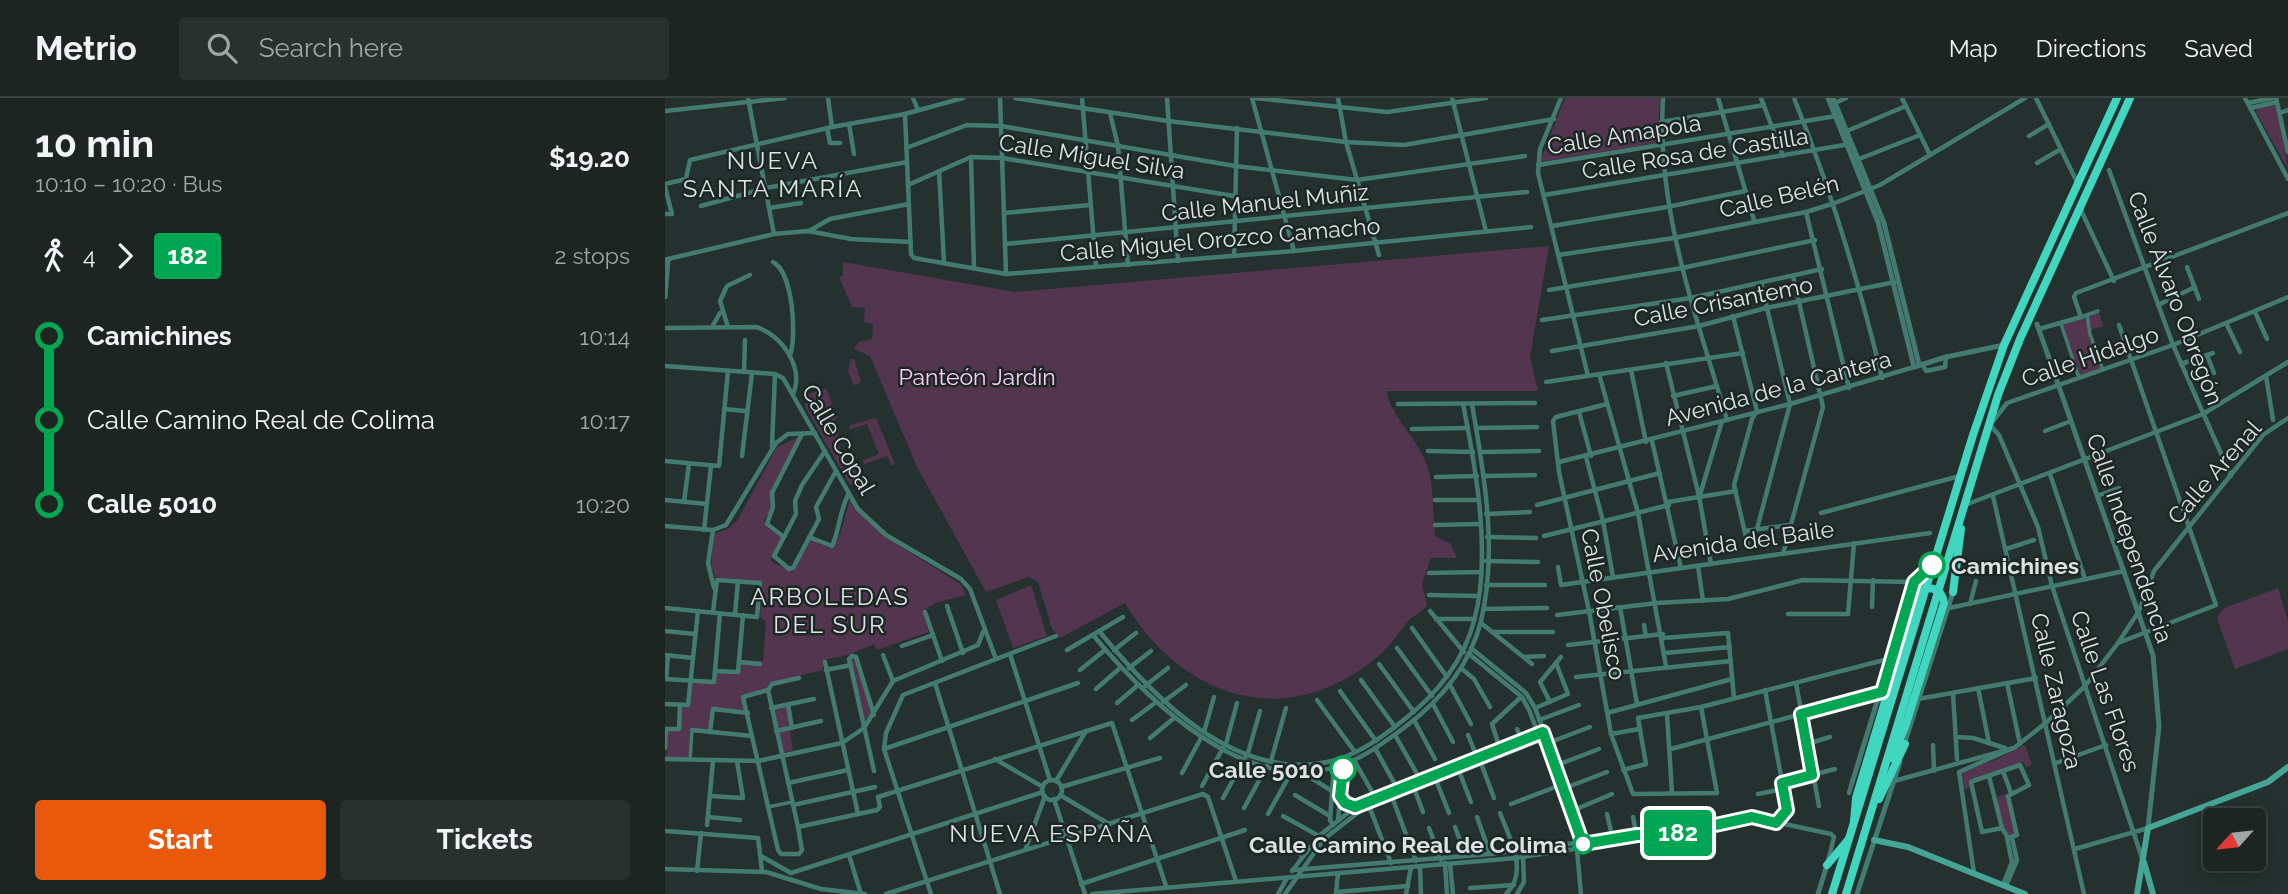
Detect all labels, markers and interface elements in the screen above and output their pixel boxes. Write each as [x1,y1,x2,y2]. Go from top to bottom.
search box [179,17,669,80]
text: Metrio [35,29,137,68]
icon: search [203,29,241,67]
text: Search here [259,33,403,63]
text: Map [1949,34,1998,63]
text: Directions [2036,34,2146,63]
text: Saved [2184,34,2253,63]
street label: Calle Amapola [1545,109,1703,159]
text: 10 min [35,121,154,166]
street label: Calle Rosa de Castilla [1580,122,1810,184]
street label: Calle Miguel Silva [997,128,1187,184]
text: $19.20 [549,143,630,173]
district label: NUEVA SANTA MARÍA [683,146,863,203]
street label: Calle Belén [1716,169,1842,223]
text: 10:10 – 10:20 · Bus [35,170,222,197]
street label: Calle Manuel Muñiz [1160,178,1370,226]
street label: Calle Álvaro Obregón [2123,187,2229,409]
street label: Calle Miguel Orozco Camacho [1059,212,1381,266]
icon: walk [35,237,73,275]
icon: forward [106,237,144,275]
text: 182 [168,241,207,270]
text: 4 [83,242,96,269]
text: 2 stops [555,242,630,269]
street label: Calle Crisantemo [1631,270,1815,332]
street label: Calle Hidalgo [2018,320,2162,392]
text: Camichines [87,321,232,351]
text: 10:14 [579,323,630,350]
street label: Avenida de la Cantera [1662,345,1894,431]
park label: Panteón Jardín [898,363,1056,390]
street label: Calle Copal [797,379,882,499]
text: Calle Camino Real de Colima [87,405,435,435]
text: 10:17 [580,407,630,434]
street label: Calle Arenal [2162,414,2267,529]
street label: Calle Independencia [2081,430,2179,646]
text: Calle 5010 [87,489,217,519]
text: 10:20 [576,491,630,518]
street label: Avenida del Baile [1650,515,1836,567]
street label: Calle Obelisco [1576,526,1632,682]
marker: Camichines [1919,552,1945,578]
place label: Camichines [1951,552,2079,579]
district label: ARBOLEDAS DEL SUR [750,582,910,639]
street label: Calle Las Flores [2066,607,2146,775]
street label: Calle Zaragoza [2026,610,2088,772]
place label: Calle 5010 [1209,756,1324,783]
marker: Calle 5010 [1330,756,1356,782]
button: Start [35,800,326,880]
button: Tickets [340,800,630,880]
north arrow [2203,808,2266,872]
map controls [2203,808,2266,871]
line badge: 182 [1638,810,1718,856]
text: 182 [1658,818,1698,847]
district label: NUEVA ESPAÑA [949,819,1155,848]
place label: Calle Camino Real de Colima [1249,831,1567,858]
marker: Calle Camino Real de Colima [1573,834,1593,854]

